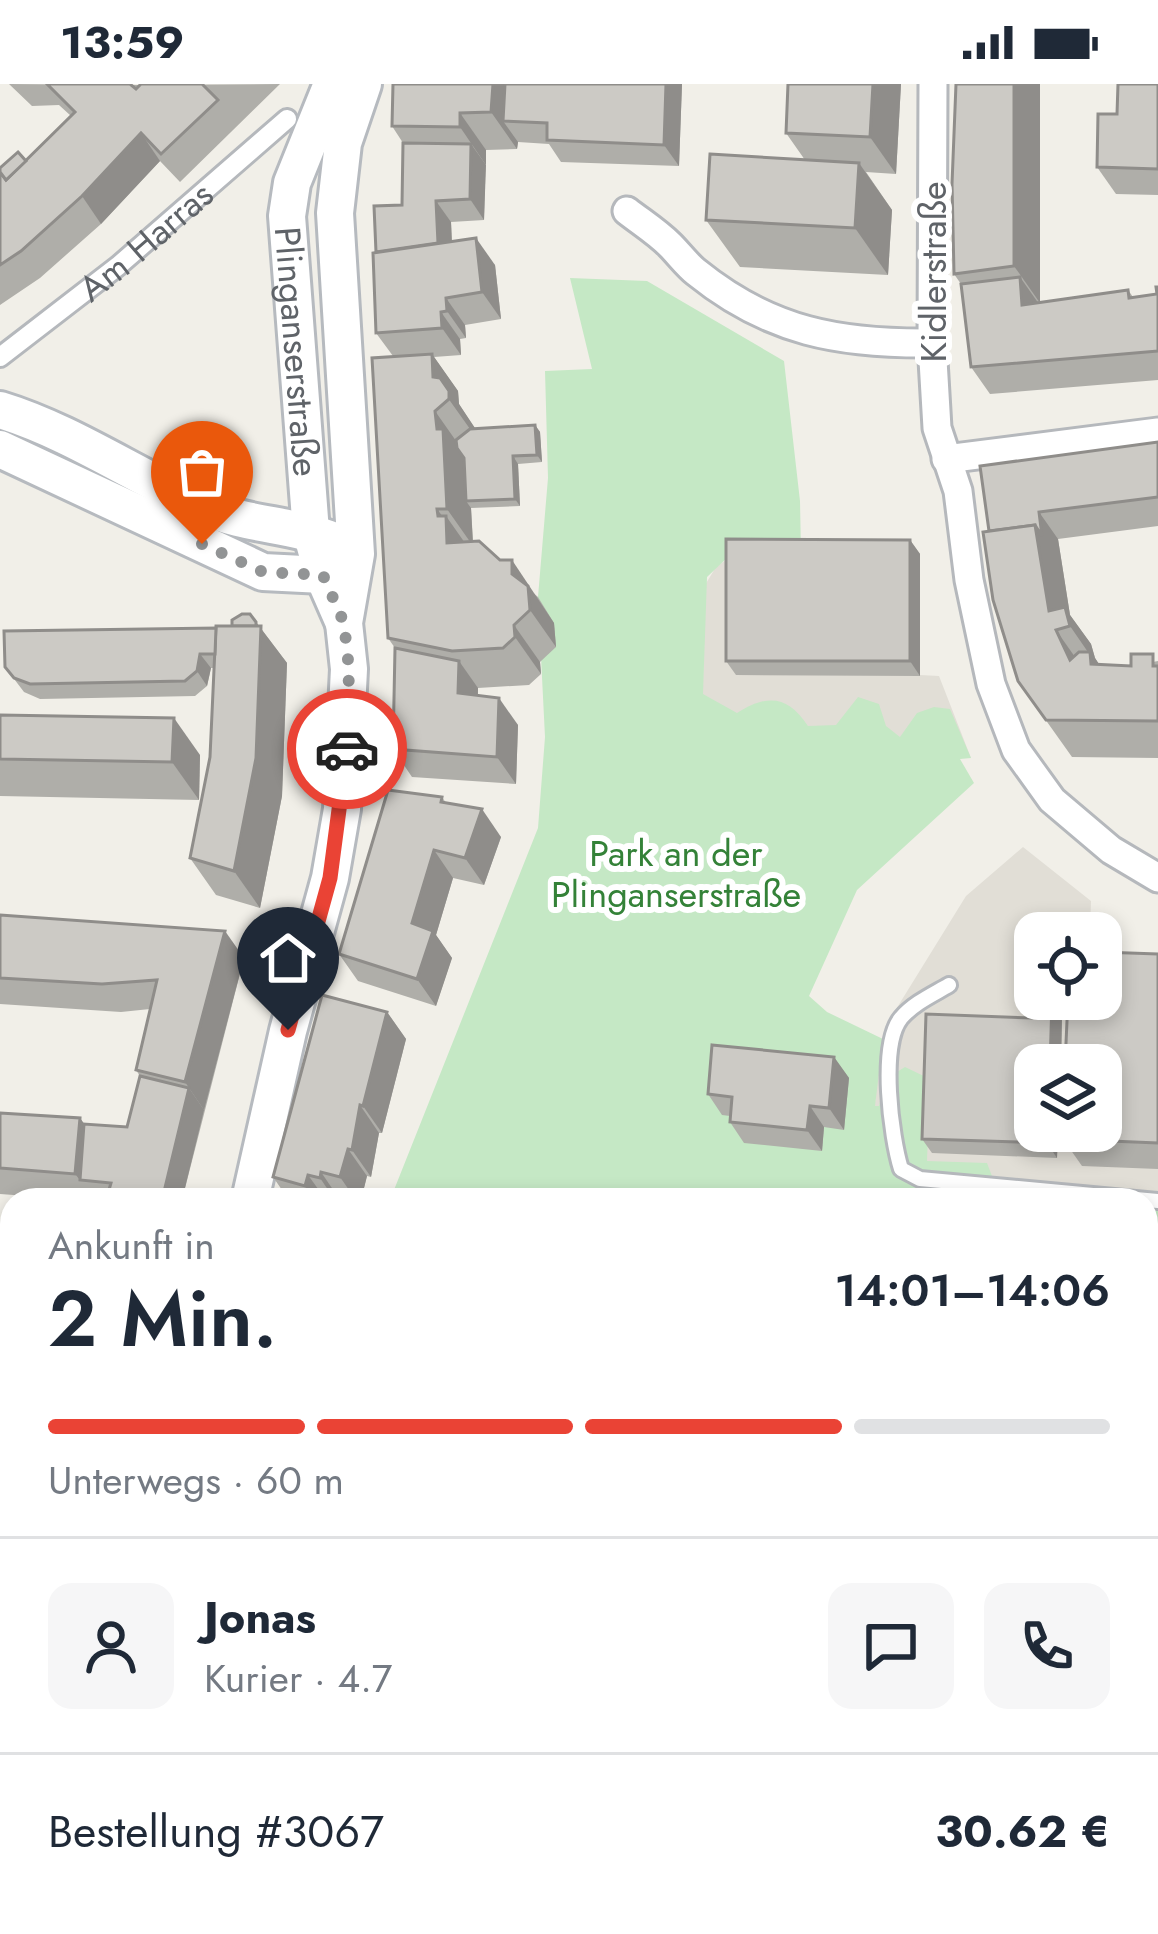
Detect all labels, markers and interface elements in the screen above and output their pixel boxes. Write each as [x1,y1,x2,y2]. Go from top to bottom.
text: 13:59 [60,10,184,75]
street label: Am Harras [67,169,224,314]
street label: Kidlerstraße [907,181,959,363]
street label: Plinganserstraße [262,225,333,478]
pin [151,421,253,544]
icon: bag [169,439,235,505]
courier [287,689,407,809]
icon: car [314,716,380,782]
park label: Park an der Plinganserstraße [551,827,801,920]
pin [237,907,339,1030]
map controls [1014,912,1122,1152]
button: locate [1014,912,1122,1020]
icon: home [255,925,321,991]
button: layers [1014,1044,1122,1152]
text: Ankunft in [48,1217,215,1274]
text: 14:01–14:06 [834,1258,1110,1323]
text: 2 Min. [48,1263,277,1375]
text: Unterwegs · 60 m [48,1452,344,1509]
button: person [48,1583,174,1709]
button: chat [828,1583,954,1709]
button: phone [984,1583,1110,1709]
text: Jonas [204,1585,316,1650]
text: Kurier · 4.7 [204,1650,392,1707]
text: Bestellung #3067 [48,1799,384,1864]
text: 30.62 € [935,1799,1110,1864]

